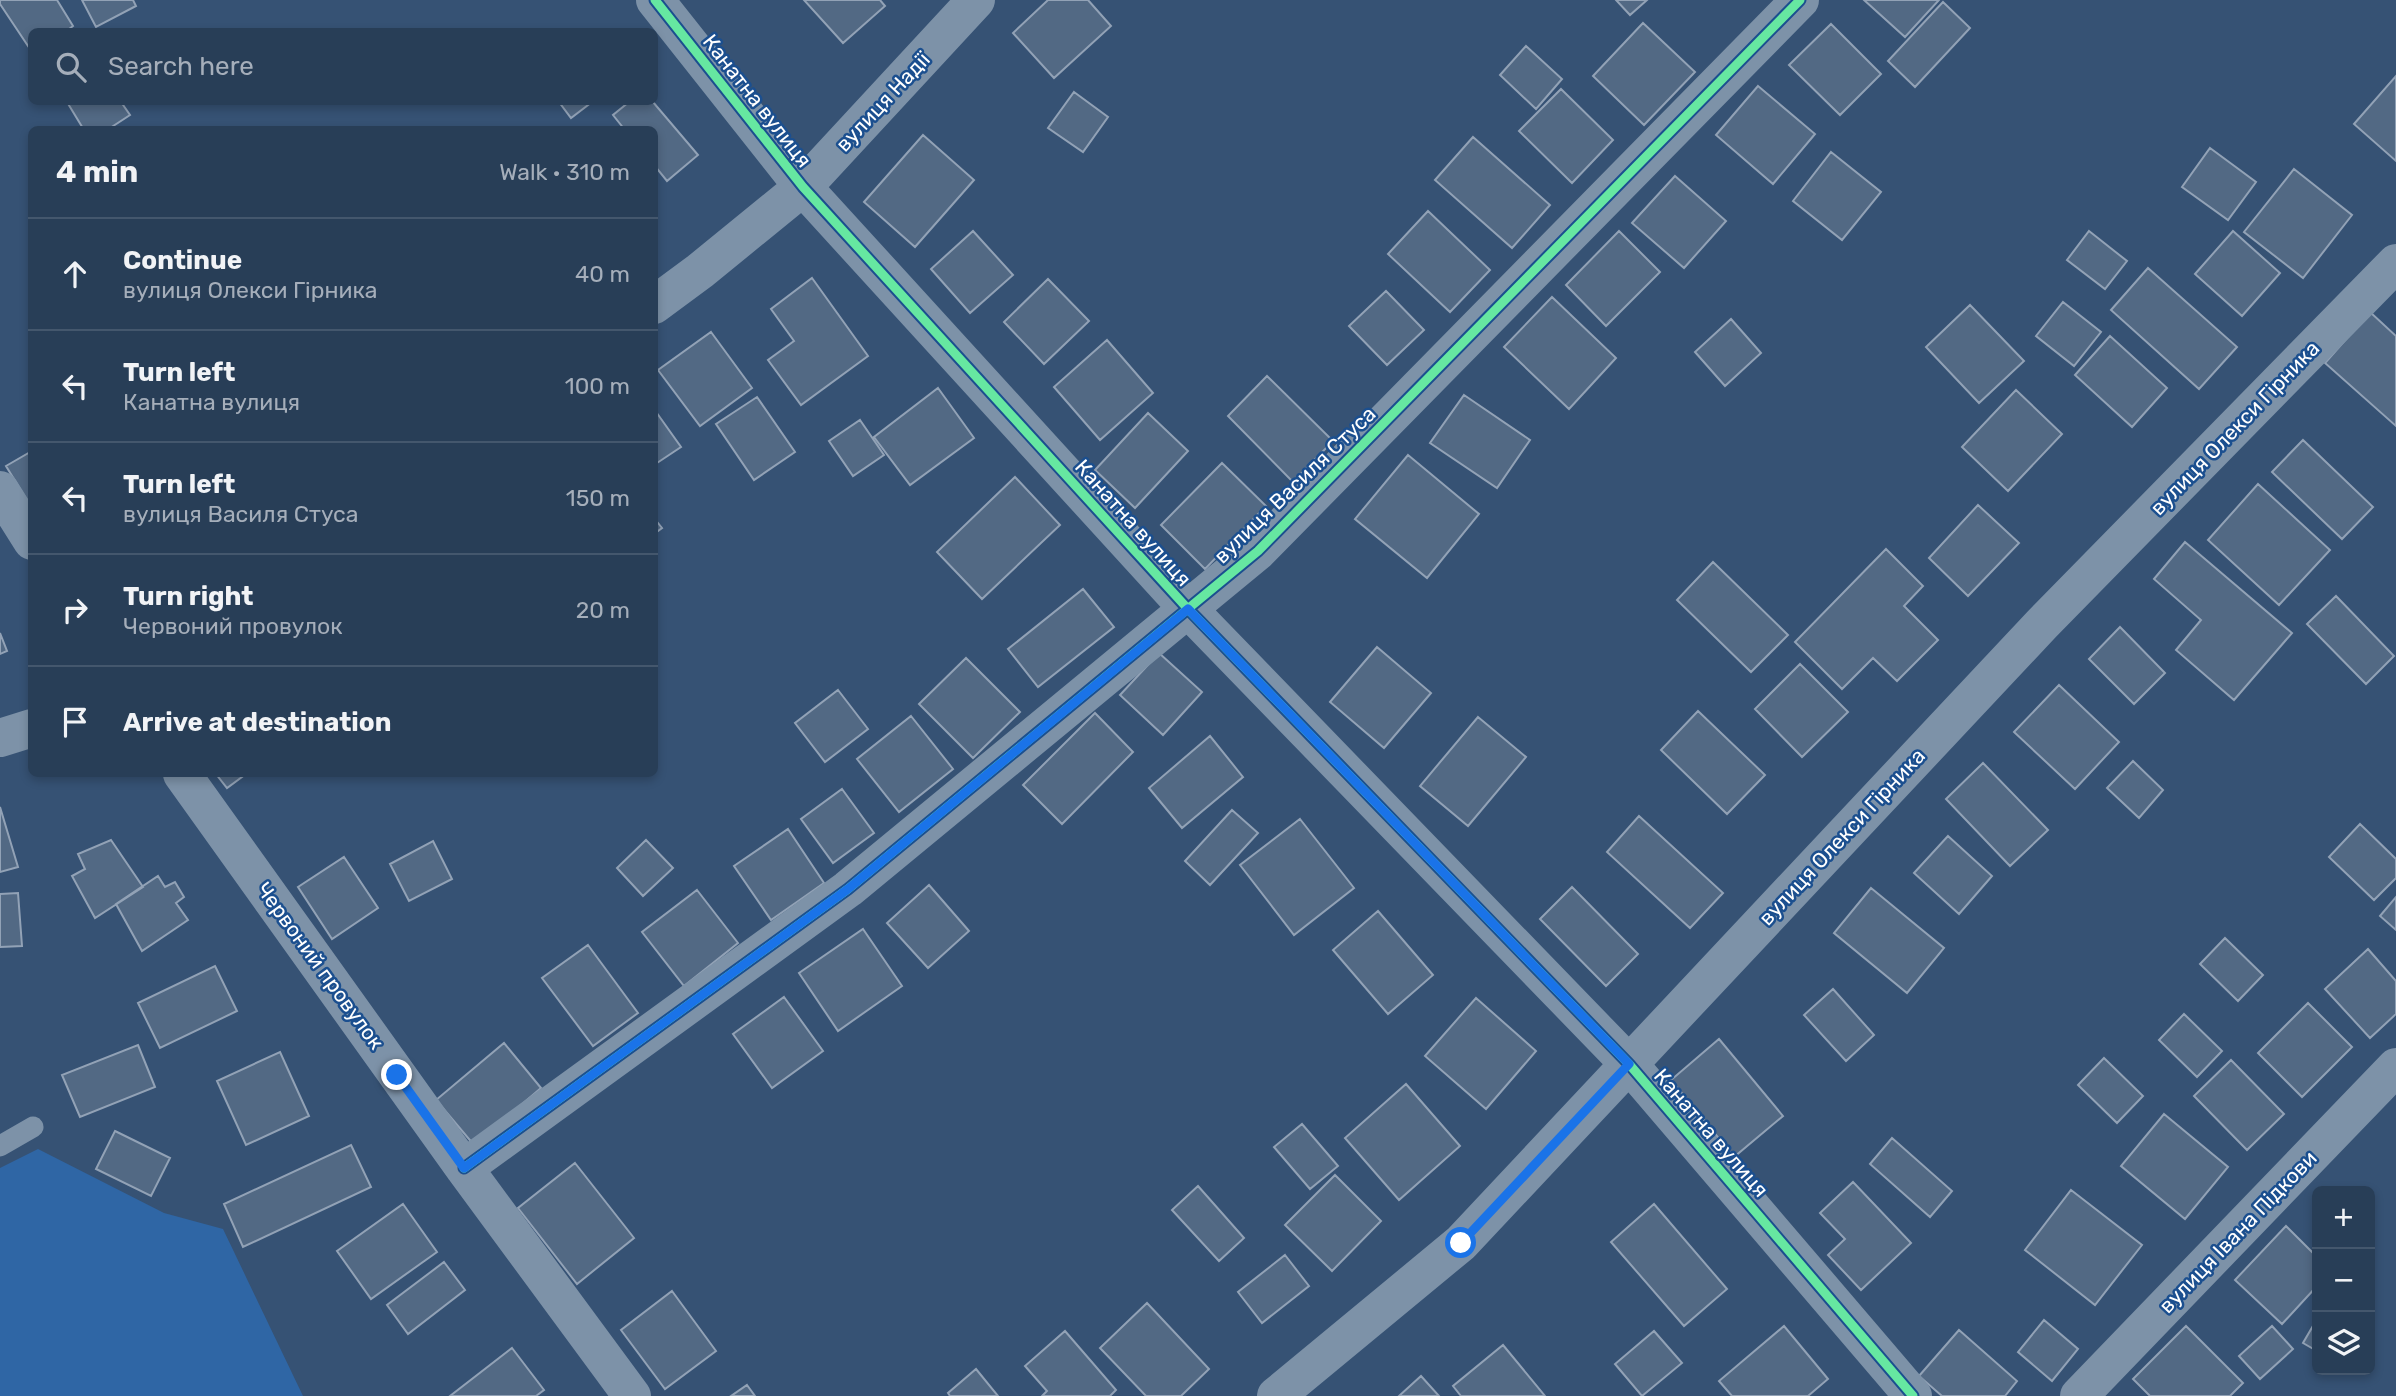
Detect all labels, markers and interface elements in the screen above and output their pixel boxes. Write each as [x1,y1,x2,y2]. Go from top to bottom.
search box [28,28,658,105]
street label: Канатна вулиця [698,29,817,172]
street label: вулиця Надії [830,46,936,156]
icon: search [52,48,90,86]
text: Search here [108,51,254,82]
text: 4 min [56,154,138,190]
text: Walk · 310 m [499,158,630,186]
text: Continue [123,245,242,276]
icon: ahead [56,255,94,293]
text: 40 m [575,260,630,288]
text: вулиця Олекси Гірника [123,276,377,304]
street label: вулиця Олекси Гірника [2145,335,2324,520]
text: Turn left [123,357,235,388]
icon: left [56,367,94,405]
text: 100 m [565,372,630,400]
text: Канатна вулиця [123,388,300,416]
street label: вулиця Василя Стуса [1209,401,1381,568]
street label: Канатна вулиця [1070,454,1197,591]
text: Turn left [123,469,235,500]
icon: left [56,479,94,517]
text: 150 m [566,484,630,512]
text: вулиця Василя Стуса [123,500,358,528]
text: Turn right [123,581,253,612]
icon: right [56,591,94,629]
text: 20 m [576,596,630,624]
text: Червоний провулок [123,612,343,640]
icon: arrive [56,703,94,741]
text: Arrive at destination [123,707,391,738]
street label: вулиця Олекси Гірника [1753,743,1930,930]
street label: Червоний провулок [251,877,389,1054]
route end [381,1059,412,1090]
street label: Канатна вулиця [1649,1063,1774,1202]
street label: вулиця Івана Підкови [2154,1145,2322,1318]
map controls [2312,1186,2375,1375]
button: + [2312,1186,2375,1249]
route start [1445,1227,1476,1258]
button: − [2312,1249,2375,1312]
button: layers [2312,1312,2375,1375]

